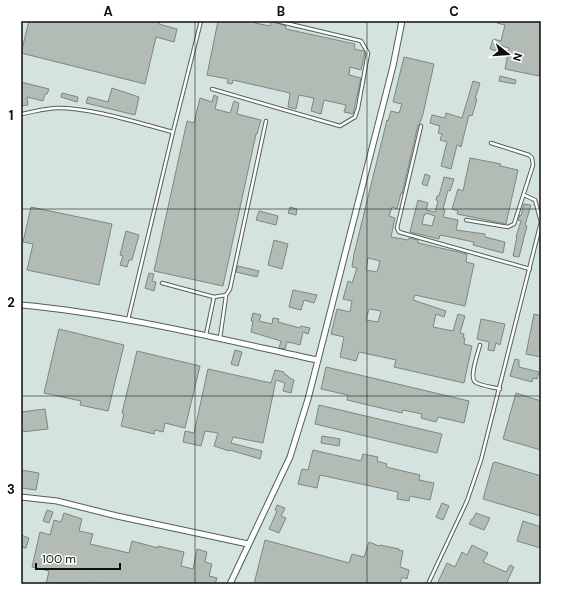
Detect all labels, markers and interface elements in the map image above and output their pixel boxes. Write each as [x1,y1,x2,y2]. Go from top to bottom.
text: A [103,3,113,20]
text: B [277,3,285,20]
text: C [449,3,459,20]
north arrow [488,34,528,74]
text: N [510,51,525,63]
text: 1 [9,107,13,124]
text: 2 [7,294,15,311]
text: 3 [7,481,15,498]
scale bar [36,545,120,571]
text: 100 m [42,551,76,567]

